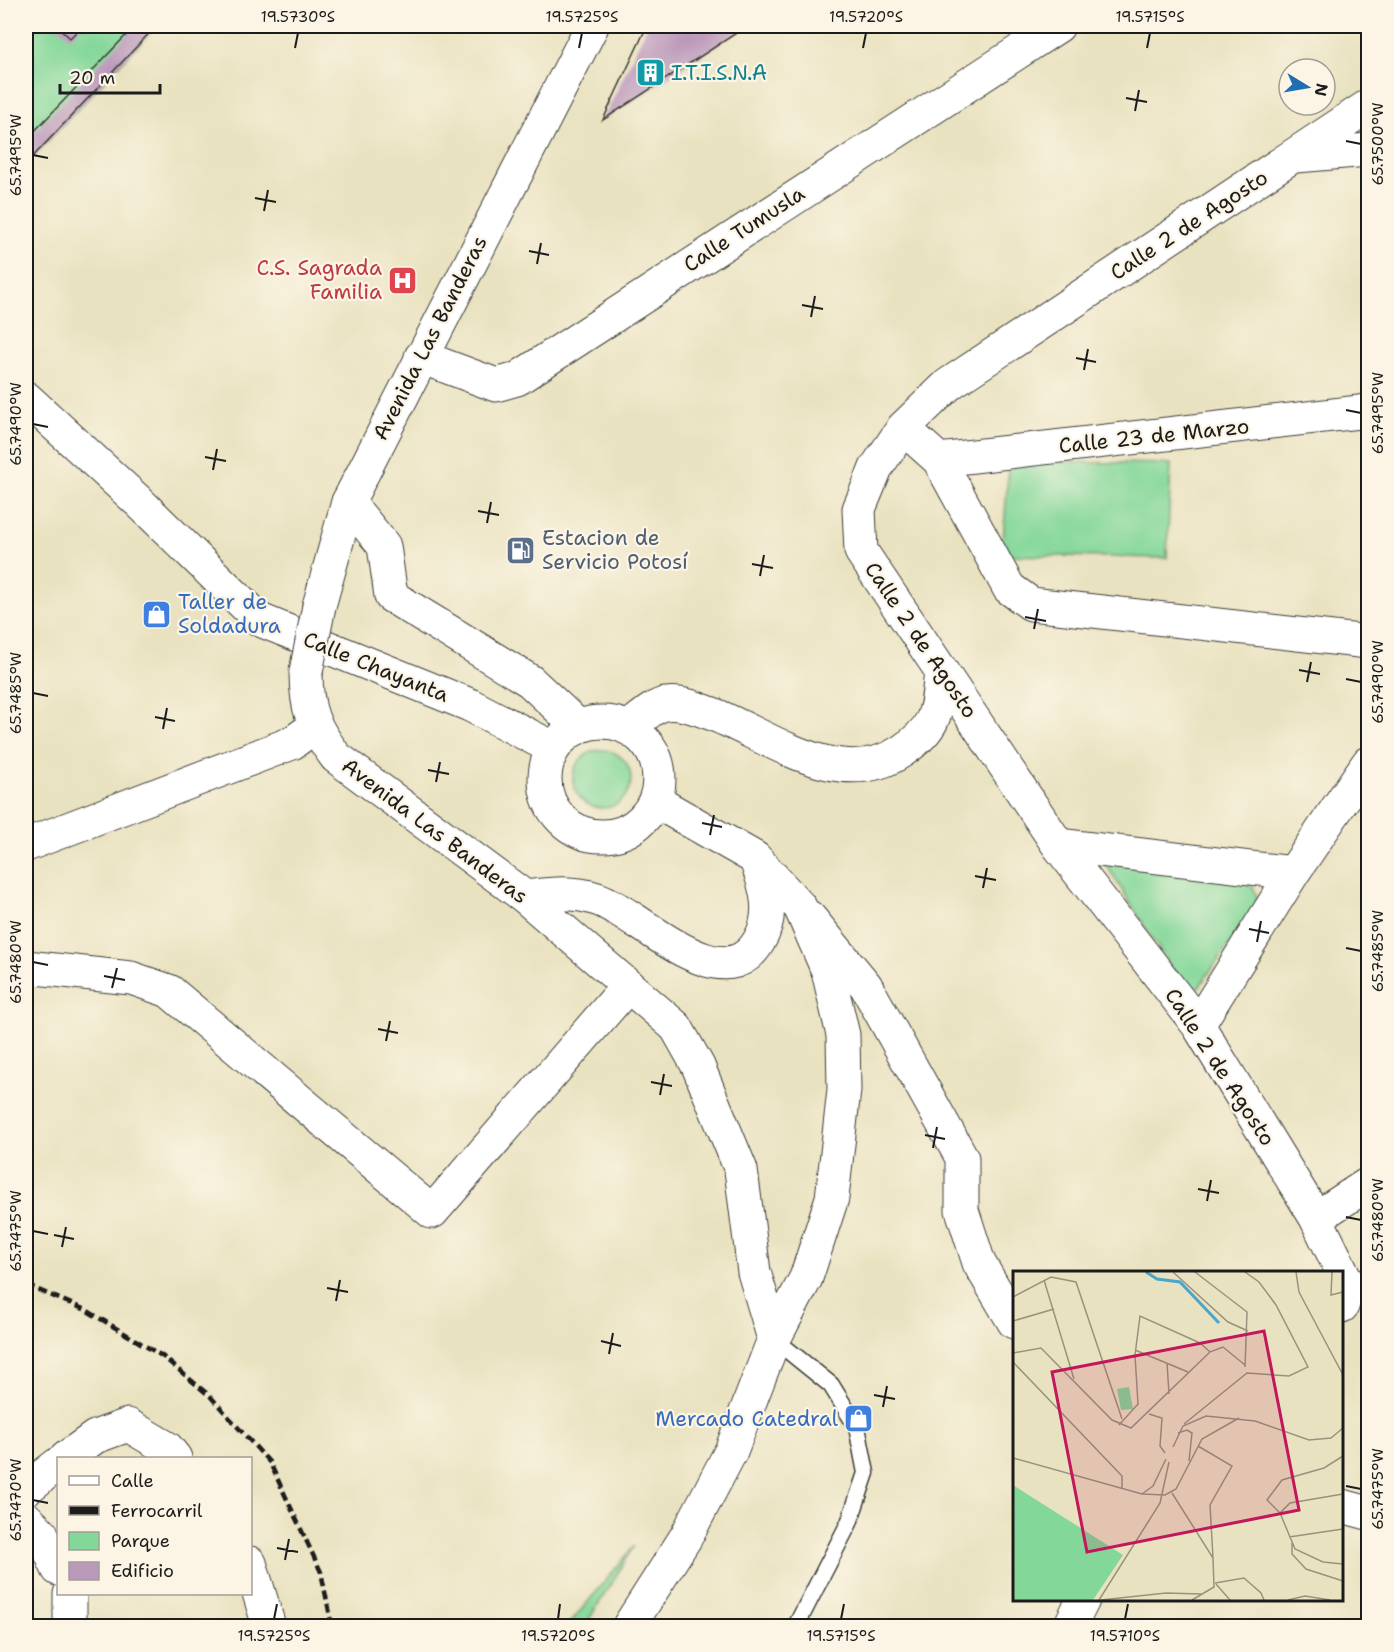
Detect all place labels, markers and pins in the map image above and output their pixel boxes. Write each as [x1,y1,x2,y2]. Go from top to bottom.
building icon: I.T.I.S.N.A [634,57,666,89]
place label: I.T.I.S.N.A [671,59,767,87]
place label: C.S. Sagrada Familia [257,254,382,306]
hospital icon: C.S. Sagrada Familia [387,264,419,296]
place label: Estacion de Servicio Potosí [542,524,688,576]
fuel station icon: Estacion de Servicio Potosí [505,534,537,566]
place label: Taller de Soldadura [178,588,281,640]
shop icon: Taller de Soldadura [141,598,173,630]
shop icon: Mercado Catedral [843,1403,875,1435]
place label: Mercado Catedral [655,1405,839,1433]

